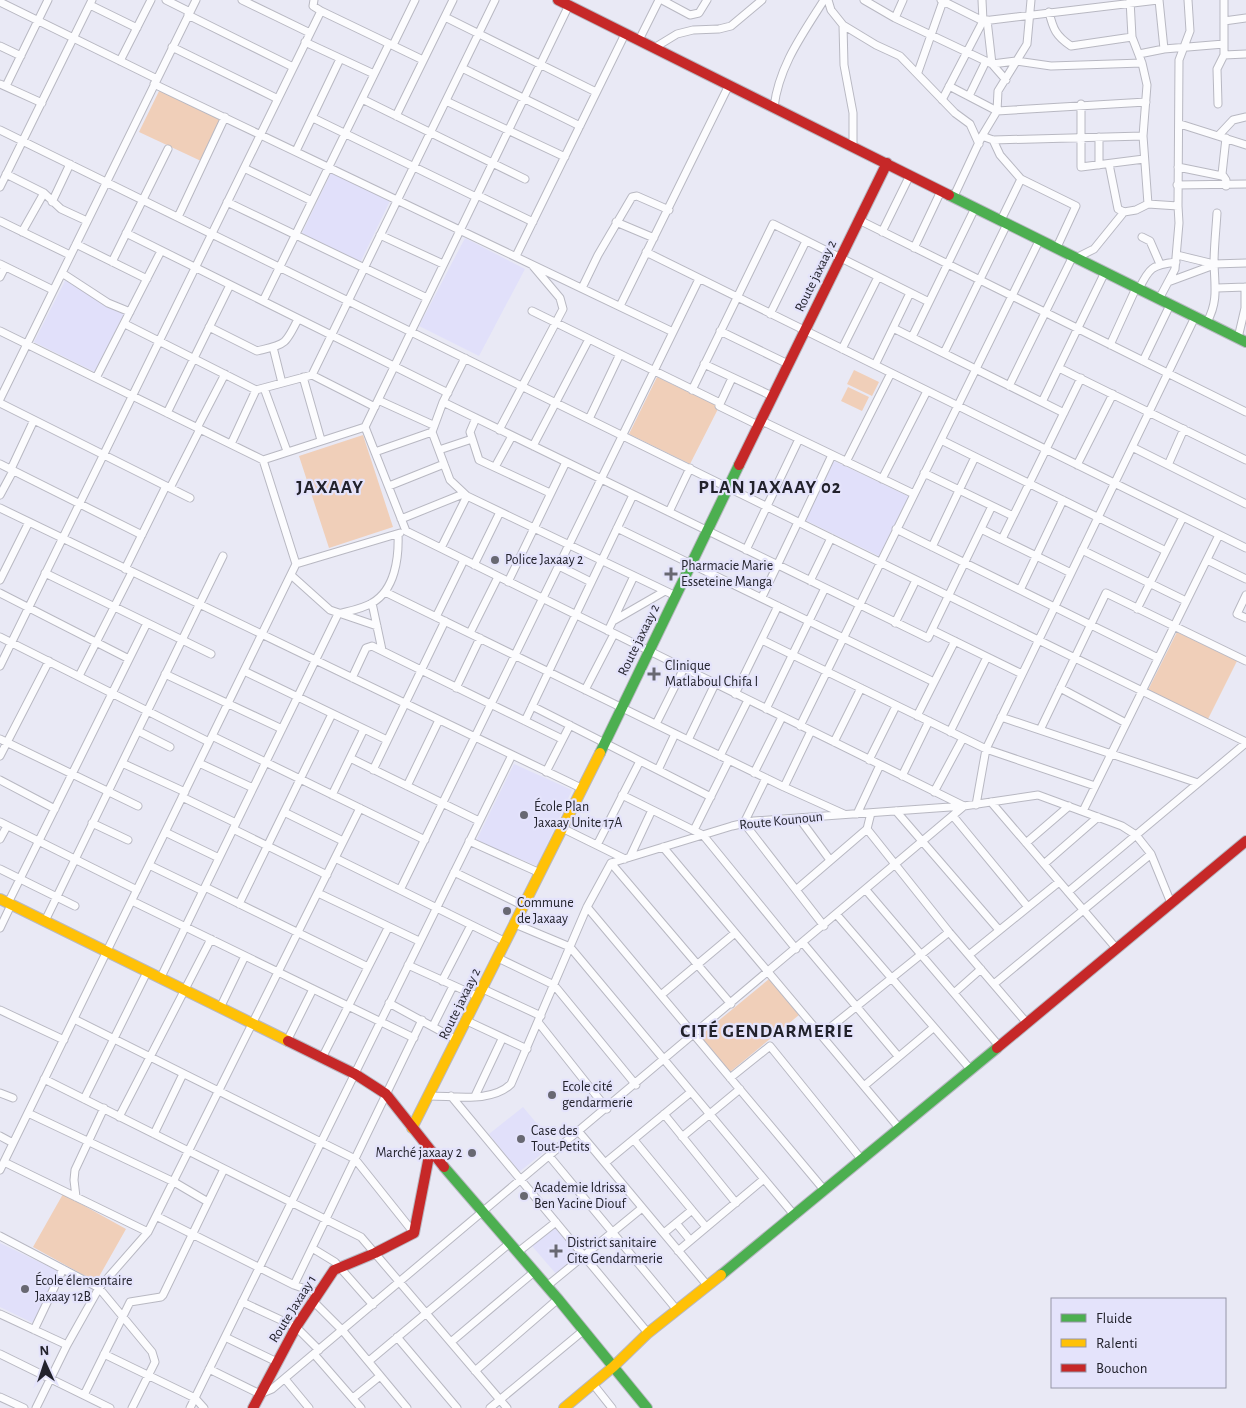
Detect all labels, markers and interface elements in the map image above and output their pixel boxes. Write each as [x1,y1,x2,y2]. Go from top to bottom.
street label: Route jaxaay 2 [793,238,839,314]
district label: JAXAAY [296,478,364,497]
district label: PLAN JAXAAY 02 [698,478,842,497]
place label: Police Jaxaay 2 [505,553,583,567]
marker: Police Jaxaay 2 [489,554,501,566]
place label: Pharmacie Marie Esseteine Manga [681,559,773,589]
marker: Pharmacie Marie Esseteine Manga [665,568,677,580]
street label: Route jaxaay 2 [616,602,662,678]
place label: Clinique Matlaboul Chifa I [665,659,758,689]
marker: Clinique Matlaboul Chifa I [647,667,661,681]
place label: École Plan Jaxaay Unite 17A [534,797,622,830]
marker: École Plan Jaxaay Unite 17A [518,809,530,821]
street label: Route Kounoun [739,810,823,832]
place label: Commune de Jaxaay [517,896,574,926]
marker: Commune de Jaxaay [501,905,513,917]
street label: Route jaxaay 2 [437,966,483,1042]
district label: CITÉ GENDARMERIE [680,1020,854,1041]
place label: Ecole cité gendarmerie [562,1080,633,1110]
marker: Ecole cité gendarmerie [546,1089,558,1101]
place label: Case des Tout-Petits [531,1124,590,1154]
marker: Case des Tout-Petits [515,1133,527,1145]
place label: Marché jaxaay 2 [375,1146,462,1160]
marker: Marché jaxaay 2 [466,1147,478,1159]
place label: Academie Idrissa Ben Yacine Diouf [534,1181,627,1211]
marker: Academie Idrissa Ben Yacine Diouf [518,1190,530,1202]
place label: District sanitaire Cite Gendarmerie [567,1236,663,1266]
marker: District sanitaire Cite Gendarmerie [549,1244,563,1258]
place label: École élementaire Jaxaay 12B [35,1271,132,1304]
street label: Route Jaxaay 1 [267,1273,319,1345]
marker: École élementaire Jaxaay 12B [19,1283,31,1295]
legend [1051,1298,1226,1388]
text: Fluide [1096,1311,1132,1326]
text: Ralenti [1096,1336,1138,1351]
north arrow [20,1338,70,1388]
text: N [39,1344,50,1358]
text: Bouchon [1096,1361,1147,1376]

